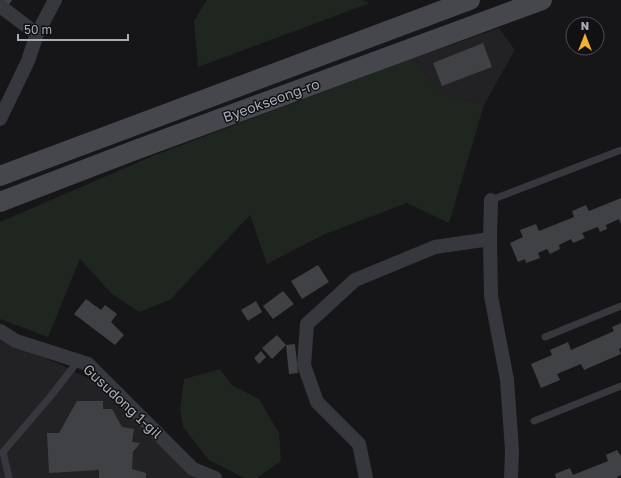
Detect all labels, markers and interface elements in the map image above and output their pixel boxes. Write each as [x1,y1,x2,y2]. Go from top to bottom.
scale bar [18,16,128,42]
north arrow [565,16,605,56]
text: N [581,19,589,32]
text: 50 m [24,22,52,37]
street label: Byeokseong-ro [220,75,322,125]
street label: Gusudong 1-gil [80,360,166,442]

